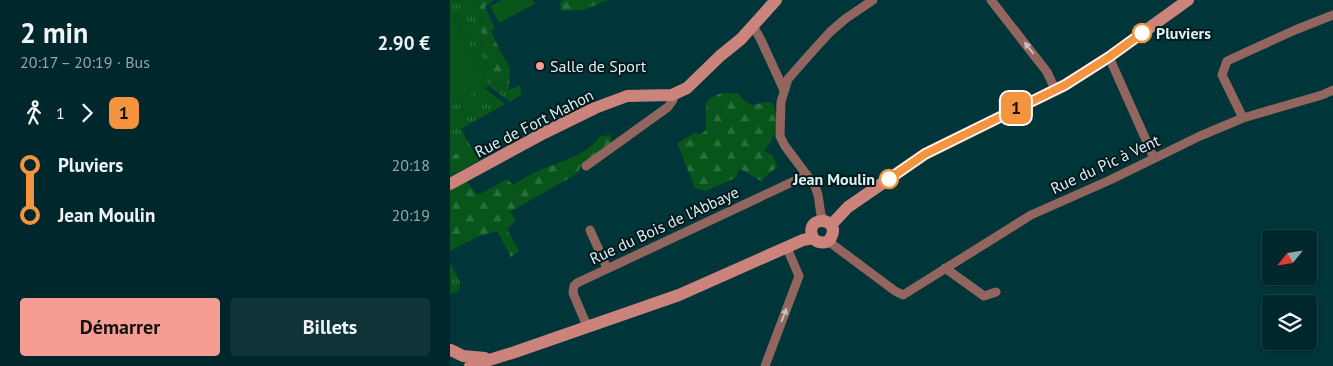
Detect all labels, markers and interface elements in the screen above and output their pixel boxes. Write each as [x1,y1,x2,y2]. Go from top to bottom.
text: 2 min [20,14,88,51]
marker: Pluviers [1132,23,1152,43]
place label: Pluviers [1156,23,1211,43]
text: 2.90 € [377,31,430,55]
one-way arrow [1023,42,1034,55]
text: 20:17 – 20:19 · Bus [20,52,150,72]
place label: Salle de Sport [550,56,647,76]
marker: Salle de Sport [534,60,546,72]
street label: Rue de Fort Mahon [471,84,597,162]
line badge: 1 [1000,92,1032,124]
text: 1 [1011,96,1021,119]
icon: walk [20,99,48,127]
icon: forward [73,99,101,127]
text: 1 [119,101,129,124]
text: 1 [56,103,65,123]
street label: Rue du Pic à Vent [1047,130,1163,198]
text: Pluviers [58,153,123,177]
text: 20:18 [392,155,430,175]
place label: Jean Moulin [792,169,875,189]
marker: Jean Moulin [879,169,899,189]
street label: Rue du Bois de l'Abbaye [586,182,742,268]
text: Jean Moulin [58,203,155,227]
text: 20:19 [392,205,430,225]
north arrow [1262,230,1318,285]
map controls [1262,230,1317,350]
button: layers [1262,295,1317,350]
button: Démarrer [20,298,220,356]
button: Billets [230,298,430,356]
one-way arrow [780,307,788,322]

